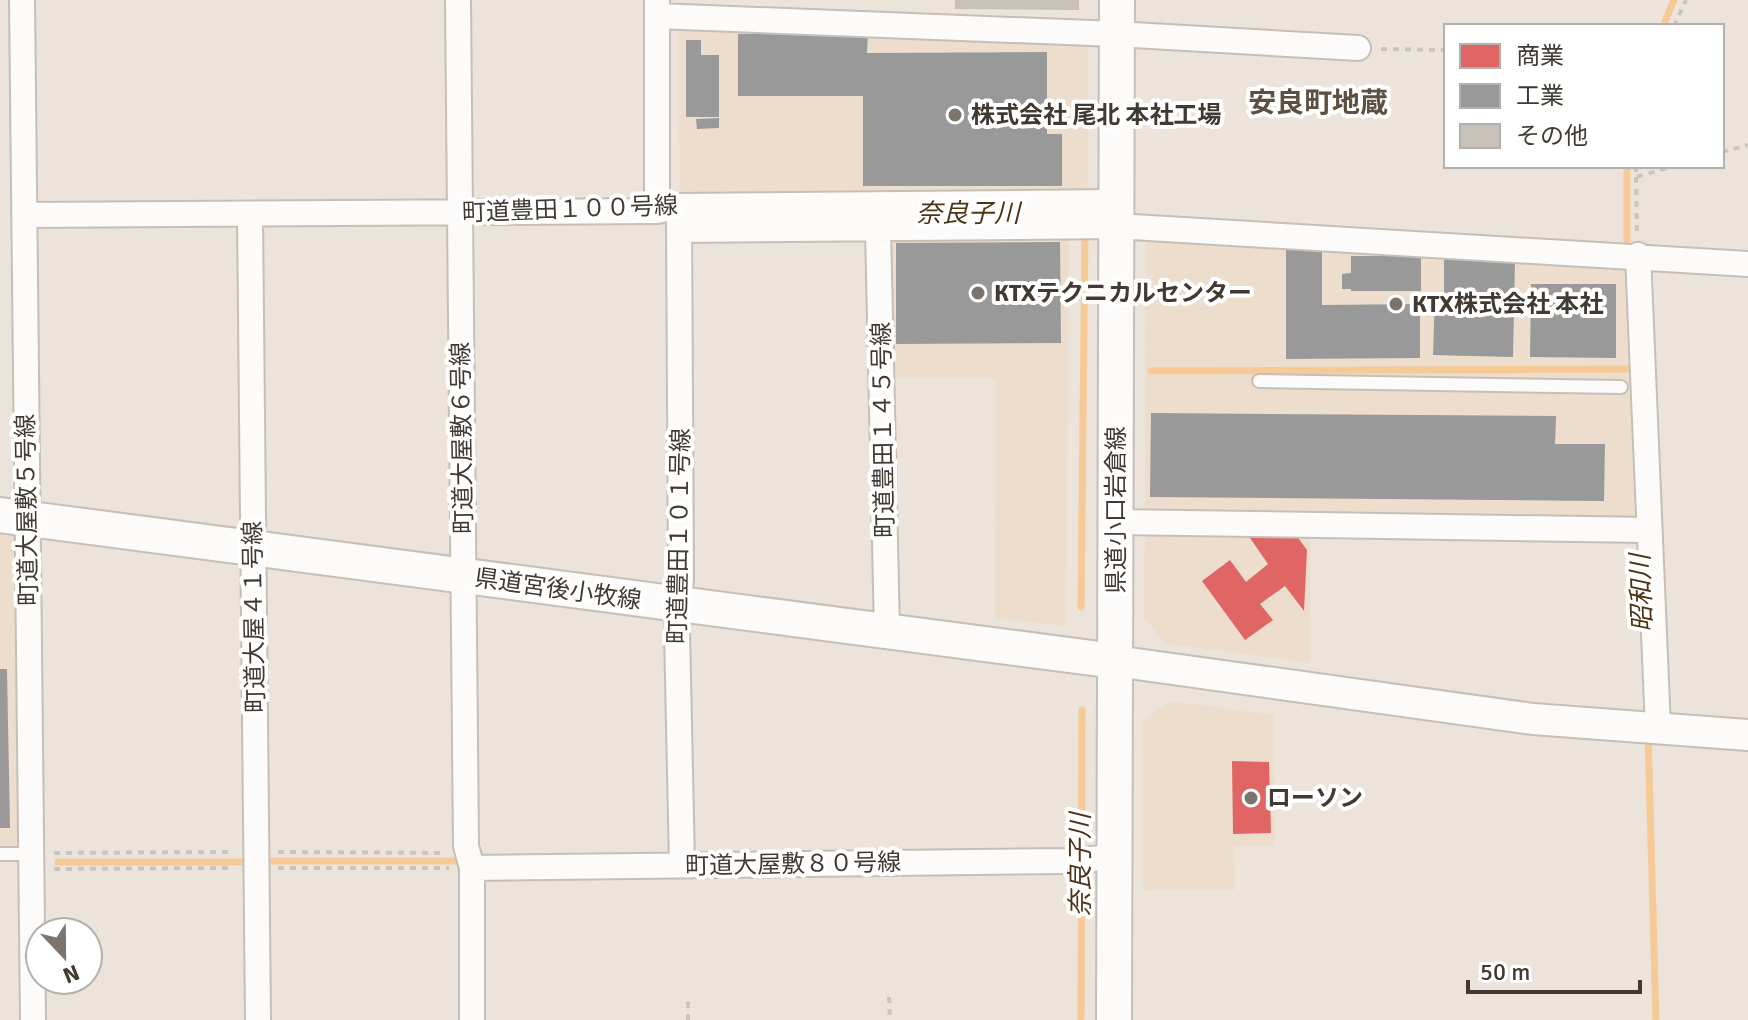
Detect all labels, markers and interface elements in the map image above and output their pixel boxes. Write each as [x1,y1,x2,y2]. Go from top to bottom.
legend [1444,24,1724,168]
text: 商業 [1516,41,1564,71]
text: 工業 [1516,81,1564,111]
district label: 安良町地蔵 [1248,86,1388,120]
place label: 株式会社 尾北 本社工場 [971,100,1222,130]
marker: 株式会社 尾北 本社工場 [946,106,964,124]
text: その他 [1516,121,1588,151]
street label: 町道豊田１００号線 [462,190,678,228]
water label: 奈良子川 [916,198,1023,230]
place label: KTXテクニカルセンター [994,278,1252,308]
marker: KTXテクニカルセンター [969,284,987,302]
place label: KTX株式会社 本社 [1412,289,1603,319]
marker: KTX株式会社 本社 [1387,295,1405,313]
street label: 町道豊田１４５号線 [866,322,900,538]
street label: 町道大屋敷６号線 [445,342,479,534]
street label: 町道大屋敷５号線 [10,414,44,606]
street label: 県道小口岩倉線 [1101,426,1131,594]
street label: 町道豊田１０１号線 [662,428,696,644]
street label: 町道大屋４１号線 [237,521,271,713]
water label: 昭和川 [1625,550,1659,633]
street label: 県道宮後小牧線 [473,562,643,616]
place label: ローソン [1267,783,1363,813]
marker: ローソン [1242,789,1260,807]
water label: 奈良子川 [1065,810,1097,917]
street label: 町道大屋敷８０号線 [685,847,901,881]
north arrow [24,916,104,996]
scale bar [1468,944,1640,994]
text: 50 m [1480,957,1530,987]
text: N [59,959,83,989]

